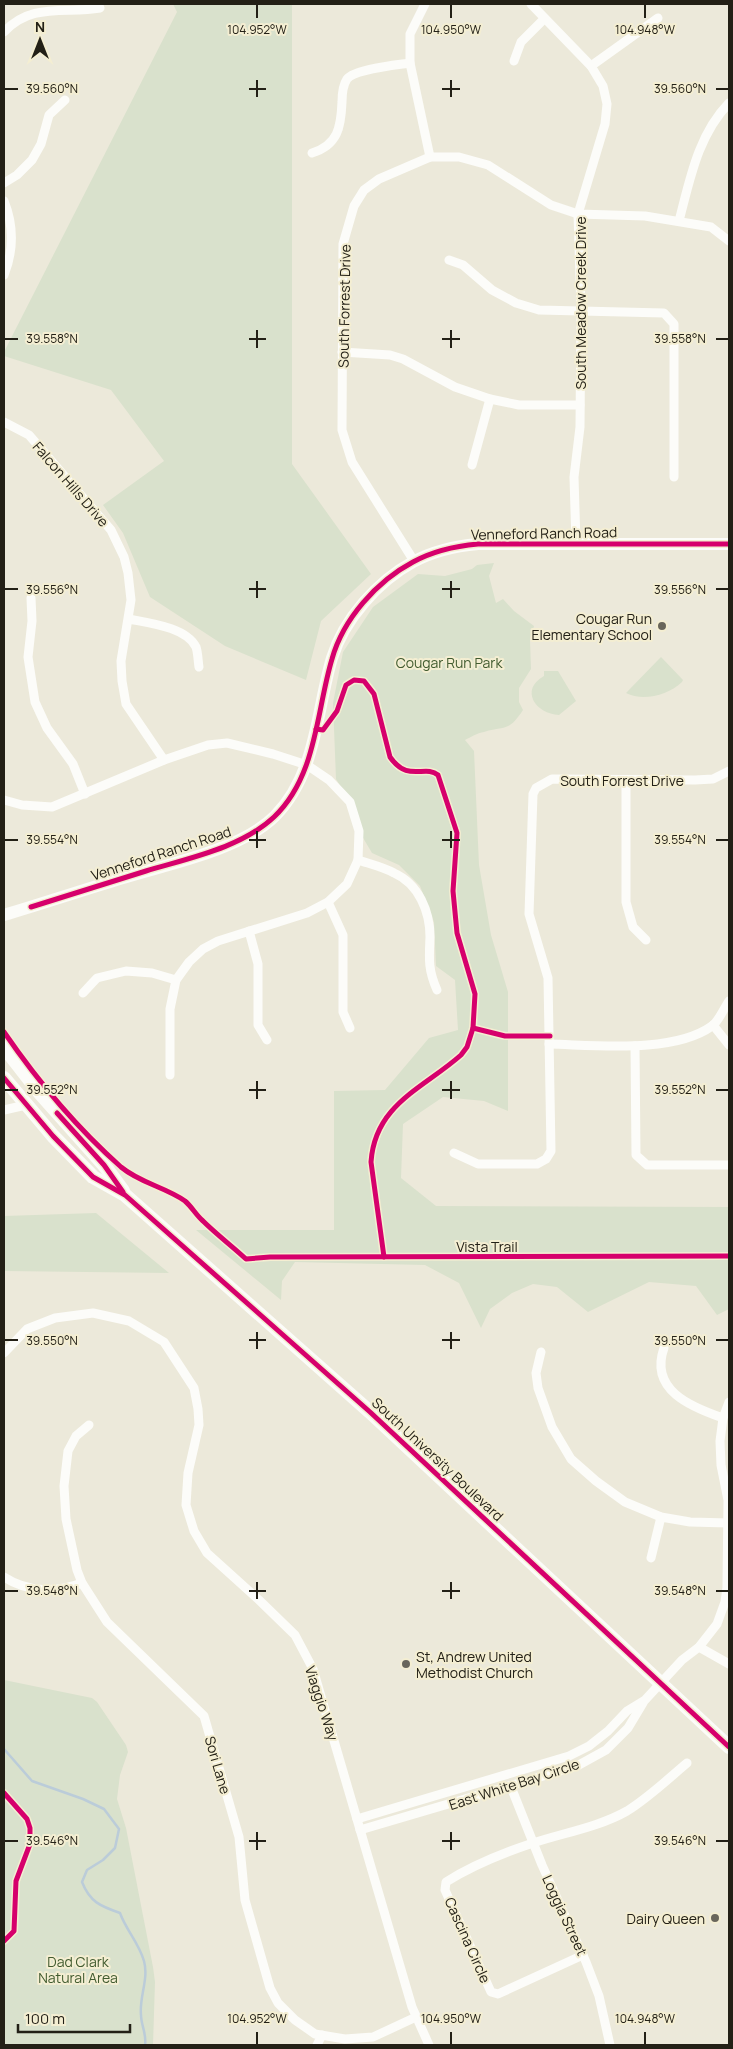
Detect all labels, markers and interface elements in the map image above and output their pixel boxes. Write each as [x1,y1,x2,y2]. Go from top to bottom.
north arrow [15,15,65,65]
text: N [35,17,45,36]
text: 104.952°W [227,21,287,38]
text: 104.950°W [421,21,482,38]
text: 104.948°W [615,21,676,38]
text: 39.560°N [26,80,78,97]
text: 39.560°N [654,80,706,97]
street label: South Meadow Creek Drive [571,216,590,390]
street label: South Forrest Drive [333,244,355,368]
text: 39.558°N [26,330,78,347]
text: 39.558°N [654,330,706,347]
street label: Falcon Hills Drive [29,437,113,531]
street label: Venneford Ranch Road [471,522,617,544]
text: 39.556°N [26,581,78,598]
text: 39.556°N [654,581,706,598]
place label: Cougar Run Elementary School [532,609,652,644]
marker: Cougar Run Elementary School [656,620,668,632]
park label: Cougar Run Park [396,653,503,672]
street label: South Forrest Drive [560,771,684,790]
street label: Venneford Ranch Road [89,821,233,885]
text: 39.554°N [26,831,78,848]
text: 39.554°N [654,831,706,848]
text: 39.552°N [27,1081,77,1098]
text: 39.552°N [655,1081,705,1098]
street label: Vista Trail [456,1237,518,1256]
text: 39.550°N [26,1332,78,1349]
text: 39.550°N [654,1332,706,1349]
street label: South University Boulevard [368,1393,508,1525]
text: 39.548°N [26,1582,78,1599]
text: 39.548°N [654,1582,706,1599]
place label: St, Andrew United Methodist Church [416,1647,533,1682]
marker: St, Andrew United Methodist Church [400,1658,412,1670]
street label: Viaggio Way [301,1663,343,1743]
street label: Sori Lane [201,1734,235,1796]
street label: East White Bay Circle [446,1754,582,1814]
text: 39.546°N [26,1832,78,1849]
text: 39.546°N [654,1832,706,1849]
street label: Loggia Street [538,1872,592,1959]
street label: Cascina Circle [441,1894,495,1986]
place label: Dairy Queen [626,1909,705,1928]
marker: Dairy Queen [709,1912,721,1924]
park label: Dad Clark Natural Area [38,1952,118,1987]
scale bar [18,2002,130,2034]
text: 100 m [25,2008,65,2029]
text: 104.952°W [227,2010,287,2027]
text: 104.950°W [421,2010,482,2027]
text: 104.948°W [615,2010,676,2027]

